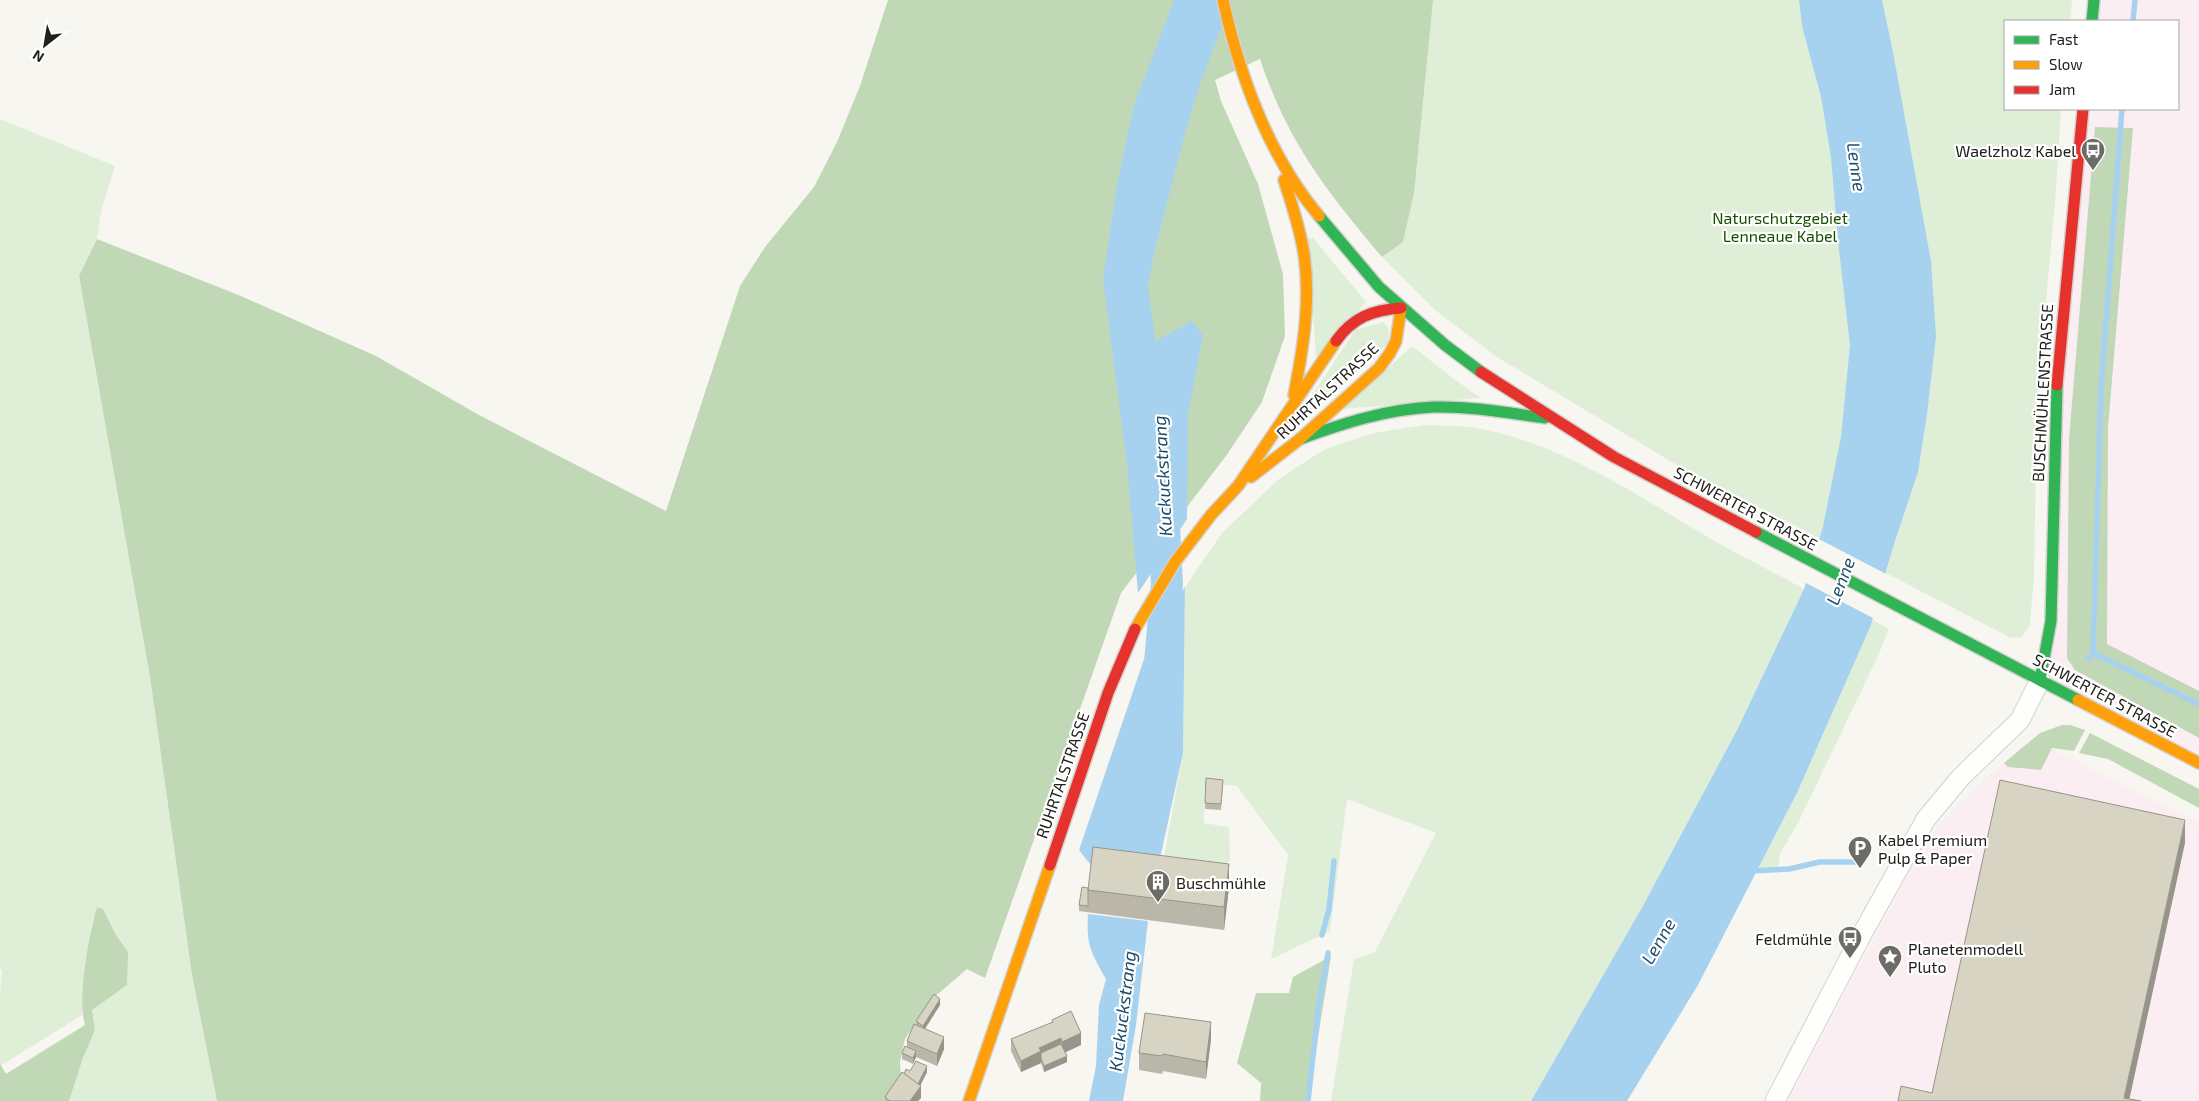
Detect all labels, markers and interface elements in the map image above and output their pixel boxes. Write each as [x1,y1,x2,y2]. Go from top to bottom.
north arrow [20,20,70,70]
legend [2004,20,2179,110]
text: Fast [2049,30,2079,48]
text: N [29,47,47,66]
text: Slow [2049,55,2083,73]
text: Jam [2049,80,2075,98]
bus stop icon: Waelzholz Kabel [2080,137,2106,171]
water label: Lenne [1843,141,1871,193]
place label: Waelzholz Kabel [1955,141,2076,160]
park label: Naturschutzgebiet Lenneaue Kabel [1712,208,1848,245]
street label: BUSCHMÜHLENSTRASSE [2028,303,2056,482]
street label: RUHRTALSTRASSE [1272,338,1382,442]
water label: Kuckuckstrang [1148,415,1176,537]
street label: SCHWERTER STRASSE [1671,462,1821,554]
water label: Lenne [1821,554,1859,608]
street label: SCHWERTER STRASSE [2030,649,2180,741]
street label: RUHRTALSTRASSE [1031,709,1093,841]
place label: Kabel Premium Pulp & Paper [1878,830,1987,867]
parking icon: Kabel Premium Pulp & Paper [1847,835,1873,869]
building icon: Buschmühle [1145,869,1171,903]
place label: Buschmühle [1176,873,1266,892]
water label: Lenne [1636,914,1680,968]
bus stop icon: Feldmühle [1837,925,1863,959]
place label: Feldmühle [1755,929,1832,948]
place label: Planetenmodell Pluto [1908,939,2023,976]
place icon: Planetenmodell Pluto [1877,944,1903,978]
water label: Kuckuckstrang [1104,950,1140,1072]

